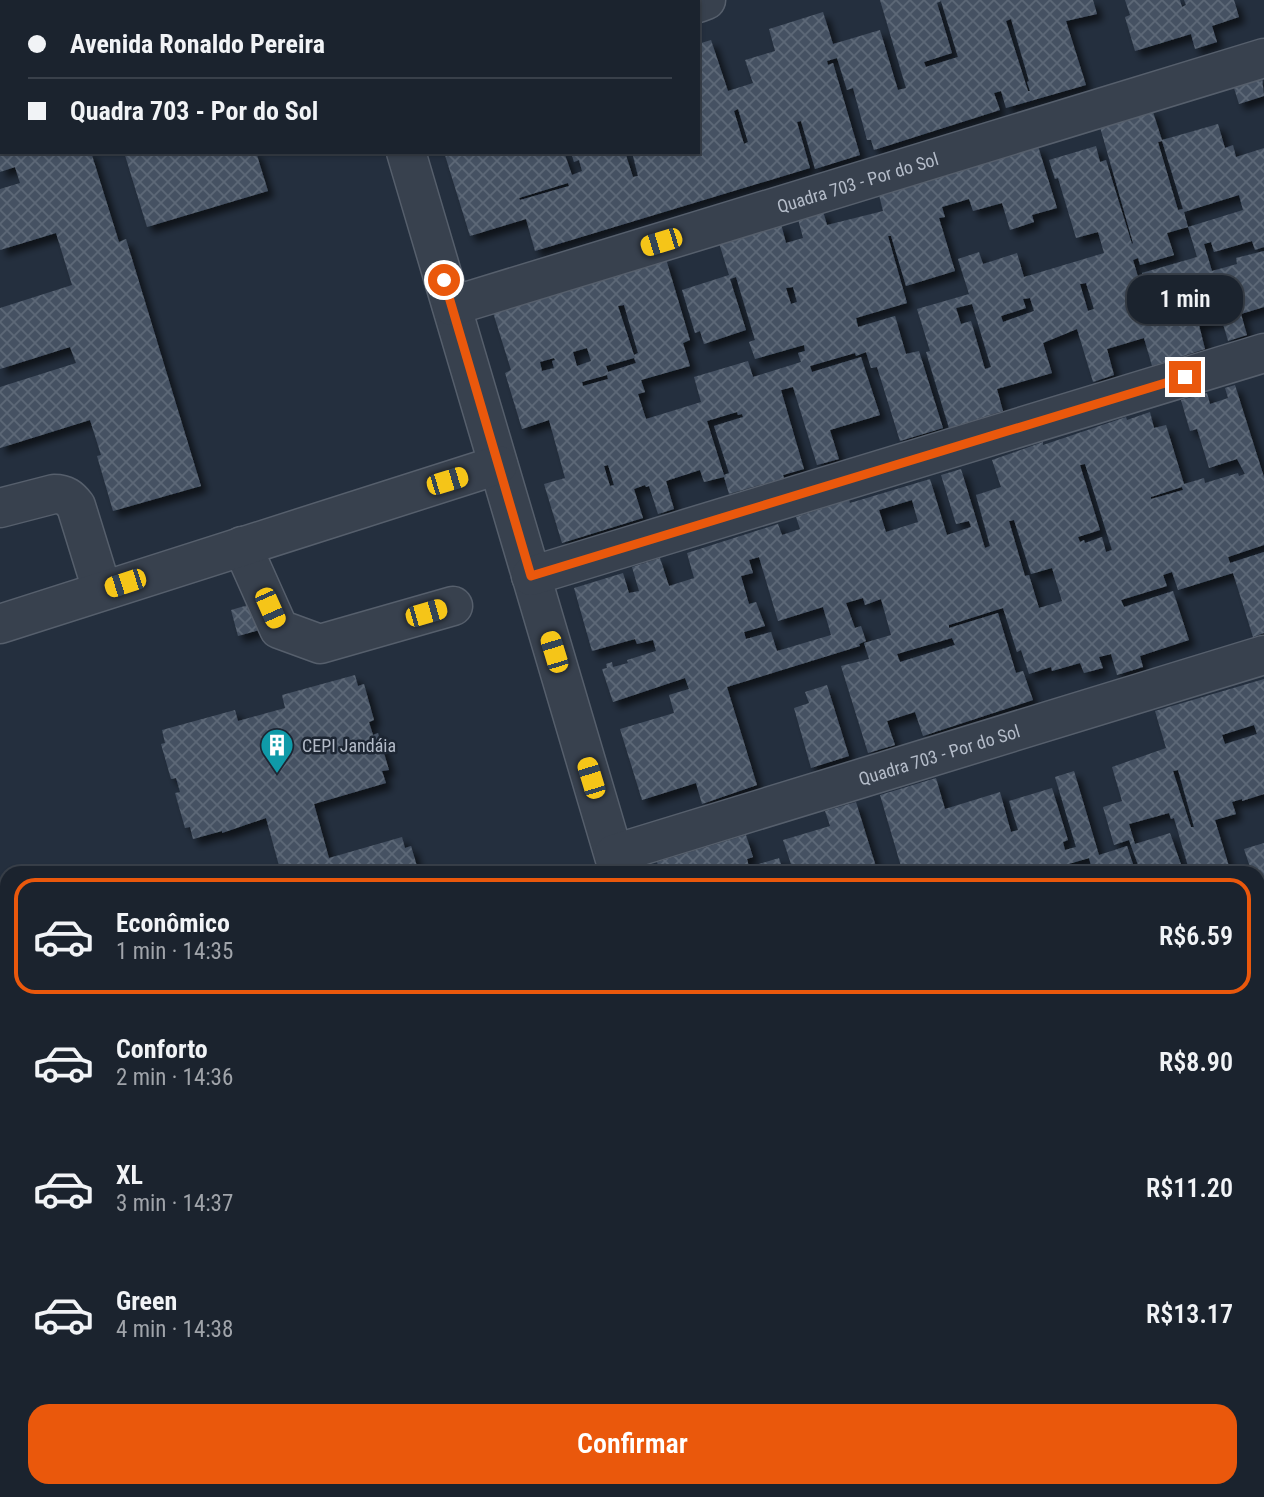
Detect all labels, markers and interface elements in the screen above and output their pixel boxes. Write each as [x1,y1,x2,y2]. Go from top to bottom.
text: Avenida Ronaldo Pereira [70,29,325,59]
text: Quadra 703 - Por do Sol [70,96,318,126]
street label: Quadra 703 - Por do Sol [774,148,941,217]
car [638,226,685,258]
route start [428,264,460,296]
callout: 1 min [1127,276,1243,324]
text: 1 min [1160,286,1210,313]
route end [1169,361,1201,393]
car [424,465,471,497]
car [102,567,149,599]
car [252,585,289,631]
car [403,597,450,629]
car [538,629,571,675]
street label: Quadra 703 - Por do Sol [856,720,1022,789]
building icon: CEPI Jandáia [258,726,296,775]
place label: CEPI Jandáia [302,735,396,756]
car [575,755,608,801]
icon: car [32,905,95,968]
text: Econômico [116,908,230,938]
text: R$6.59 [1159,921,1233,951]
text: 1 min · 14:35 [116,938,233,965]
icon: car [32,1031,95,1094]
text: Conforto [116,1034,208,1064]
text: R$8.90 [1159,1047,1233,1077]
text: 2 min · 14:36 [116,1064,233,1091]
icon: car [32,1157,95,1220]
text: XL [116,1160,143,1190]
text: R$11.20 [1146,1173,1233,1203]
text: 3 min · 14:37 [116,1190,233,1217]
icon: car [32,1283,95,1346]
text: Green [116,1286,177,1316]
text: R$13.17 [1146,1299,1233,1329]
text: 4 min · 14:38 [116,1316,233,1343]
button: Confirmar [28,1404,1237,1484]

